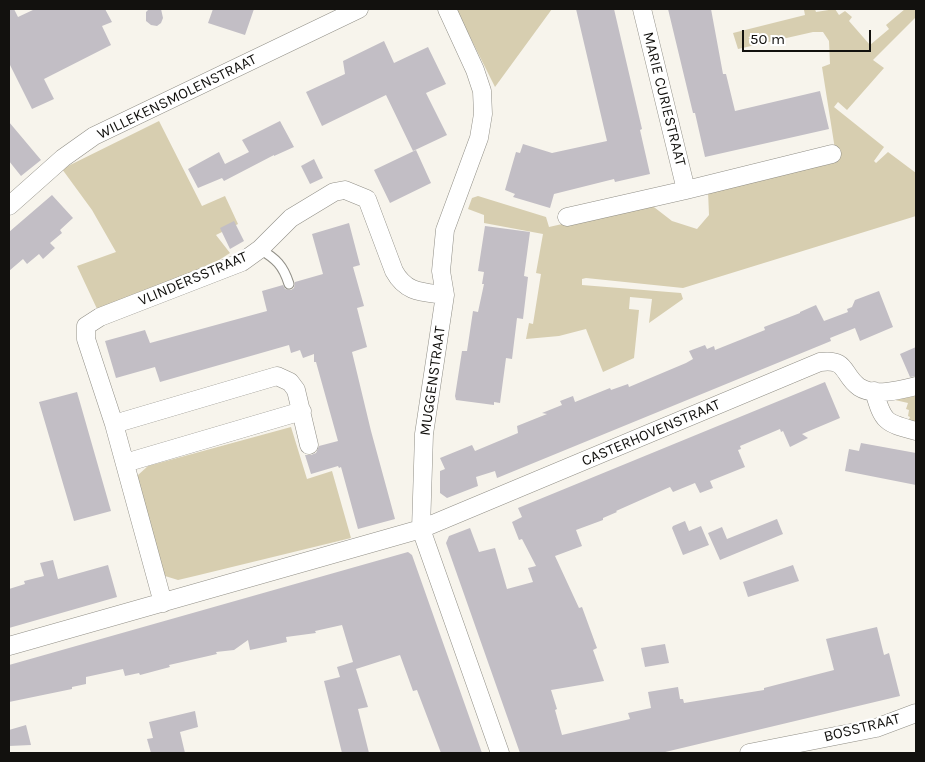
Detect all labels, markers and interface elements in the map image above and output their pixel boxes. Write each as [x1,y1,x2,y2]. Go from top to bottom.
scale bar [745,20,874,52]
street label: MARIE CURIESTRAAT [639,30,689,168]
text: 50 m [750,30,785,48]
street label: WILLEKENSMOLENSTRAAT [94,51,260,143]
street label: VLINDERSSTRAAT [136,248,250,310]
street label: MUGGENSTRAAT [416,325,450,437]
street label: CASTERHOVENSTRAAT [579,396,723,470]
street label: BOSSTRAAT [822,710,902,746]

